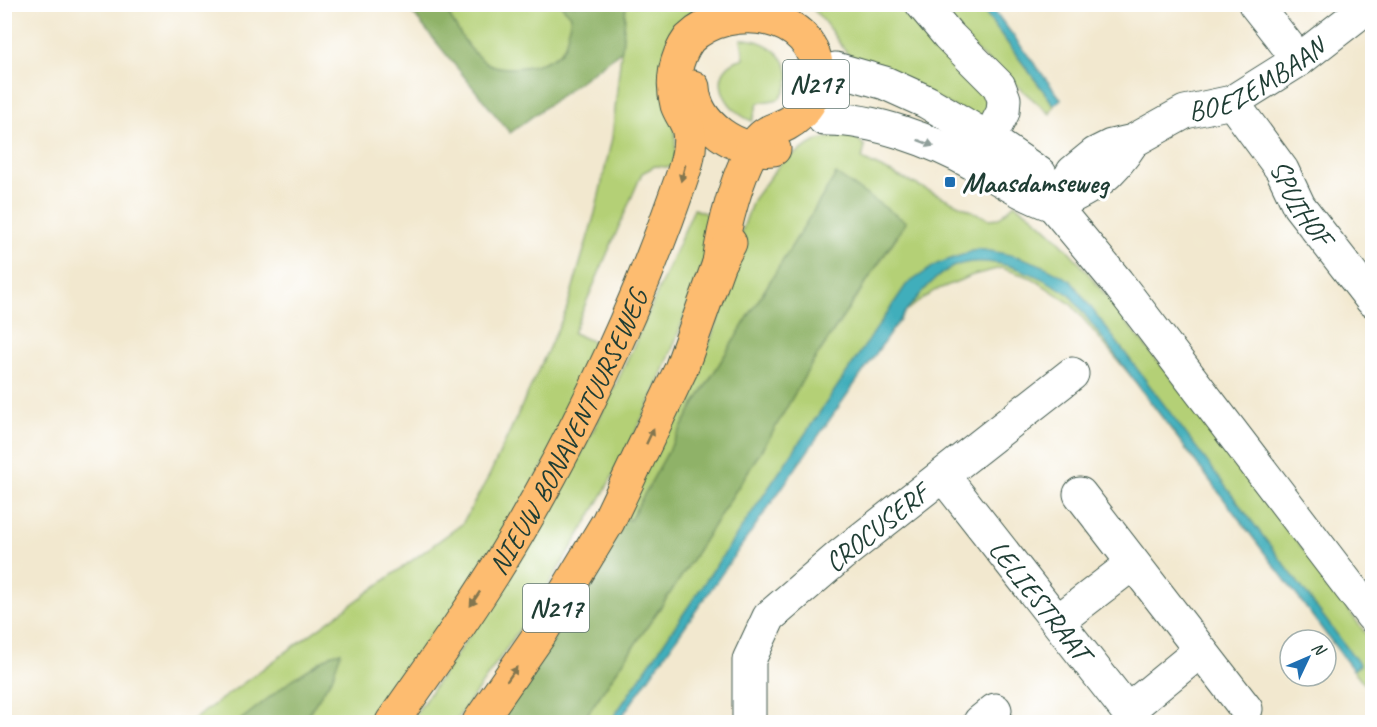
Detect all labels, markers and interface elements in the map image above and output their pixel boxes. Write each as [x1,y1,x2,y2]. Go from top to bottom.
street label: BOEZEMBAAN [1185,27,1335,128]
road number: N217 [783,60,849,108]
one-way arrow [918,139,936,149]
street label: SPUIHOF [1262,152,1344,257]
one-way arrow [678,164,687,182]
place label: Maasdamseweg [962,165,1111,200]
marker: Maasdamseweg [943,175,957,189]
street label: NIEUW BONAVENTUURSEWEG [480,281,656,581]
one-way arrow [646,428,655,445]
street label: CROCUSERF [817,473,939,579]
street label: LELIESTRAAT [982,532,1103,673]
road number: N217 [523,584,589,632]
one-way arrow [469,591,480,608]
north arrow [1278,628,1338,688]
text: N [1307,638,1331,661]
one-way arrow [506,667,518,683]

